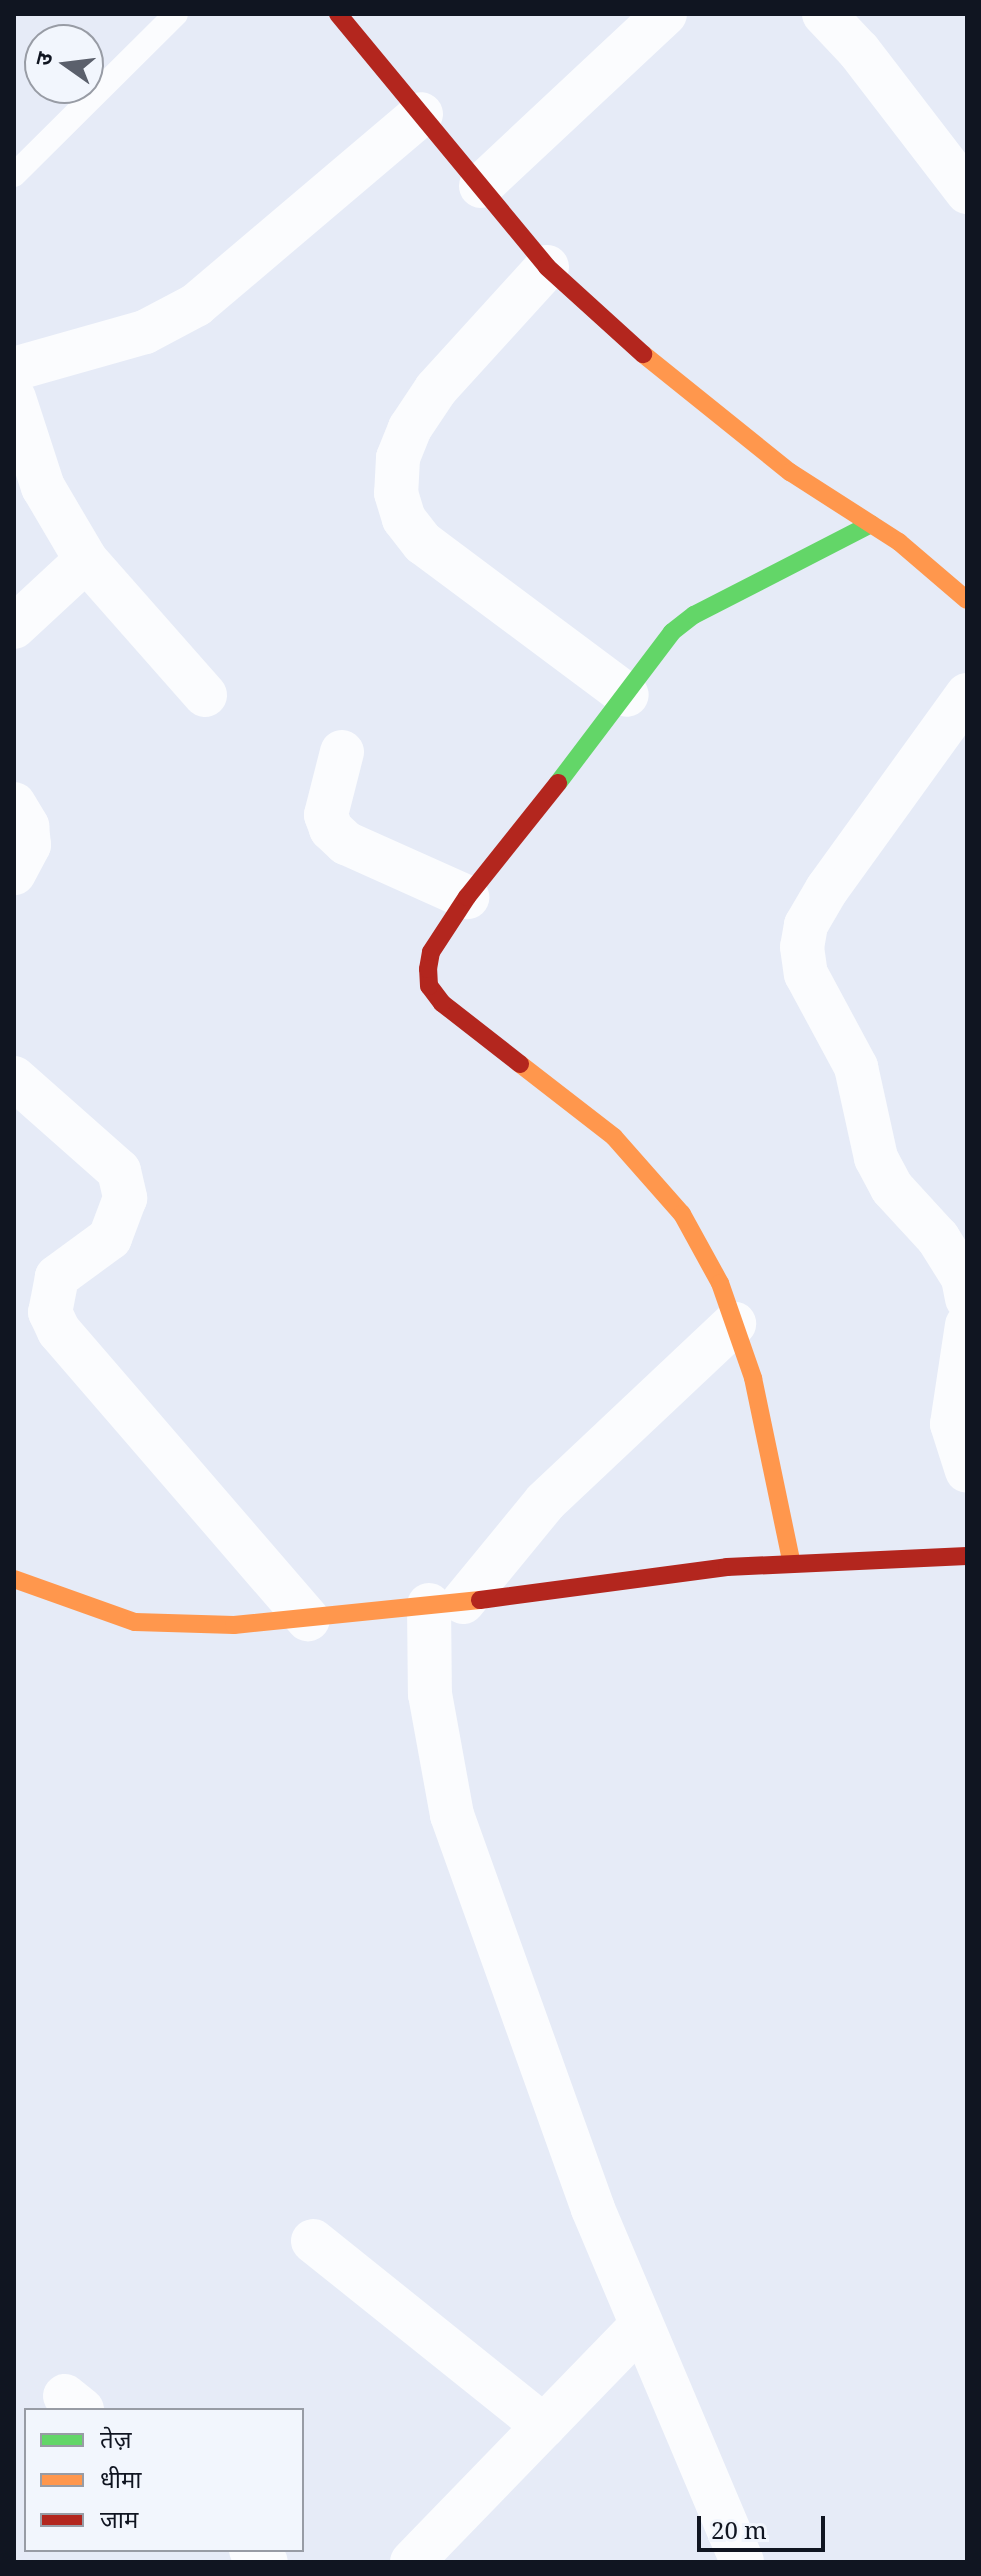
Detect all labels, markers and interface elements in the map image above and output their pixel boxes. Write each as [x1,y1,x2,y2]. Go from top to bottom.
north arrow [24,24,104,104]
text: उ [27,49,59,69]
legend [24,2408,304,2552]
text: तेज़ [100,2422,132,2455]
text: धीमा [100,2462,142,2495]
scale bar [701,2500,829,2550]
text: जाम [100,2502,138,2535]
text: 20 m [711,2513,767,2546]

